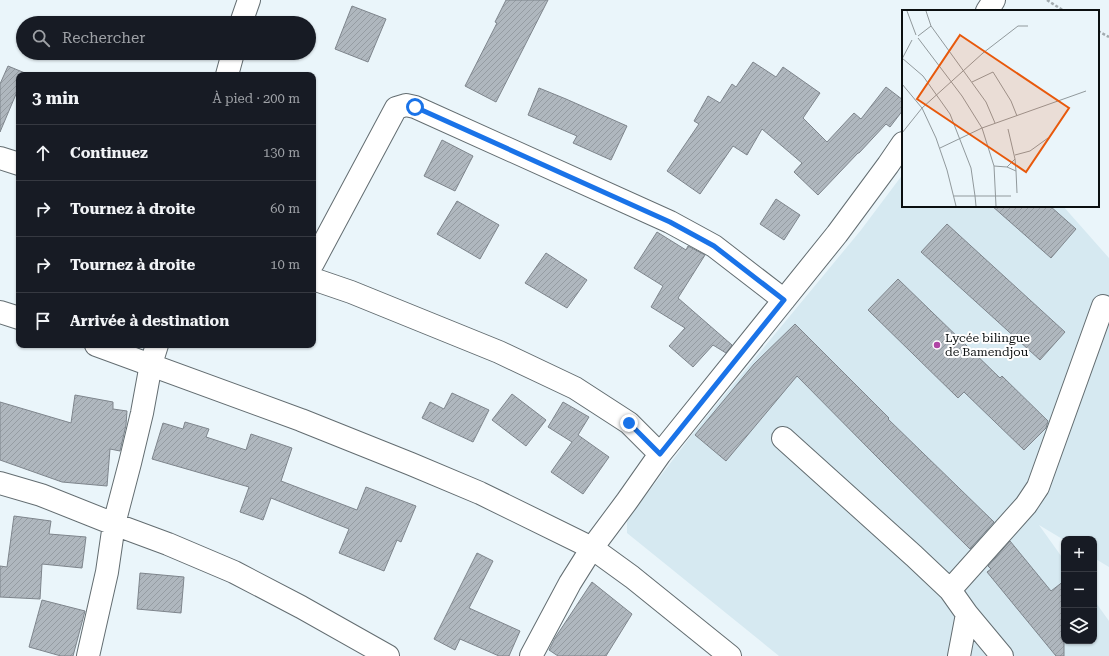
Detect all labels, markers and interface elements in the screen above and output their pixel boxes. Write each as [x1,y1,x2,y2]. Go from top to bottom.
inset map [902,10,1099,207]
search box [16,16,316,60]
icon: search [30,27,52,49]
text: Rechercher [62,29,145,47]
text: 3 min [32,88,79,108]
text: À pied · 200 m [213,91,300,106]
route start [406,98,424,116]
icon: ahead [32,142,54,164]
text: Continuez [70,144,148,162]
text: 130 m [263,145,300,160]
icon: right [32,198,54,220]
text: Tournez à droite [70,200,195,218]
text: 60 m [270,201,300,216]
icon: right [32,254,54,276]
text: Tournez à droite [70,256,195,274]
text: 10 m [270,257,300,272]
icon: arrive [32,310,54,332]
text: Arrivée à destination [70,312,229,330]
place label: Lycée bilingue de Bamendjou [945,331,1030,359]
marker: Lycée bilingue de Bamendjou [932,340,942,350]
route end [620,414,638,432]
map controls [1061,536,1097,644]
button: + [1061,536,1097,572]
button: − [1061,572,1097,608]
button: layers [1061,608,1097,644]

